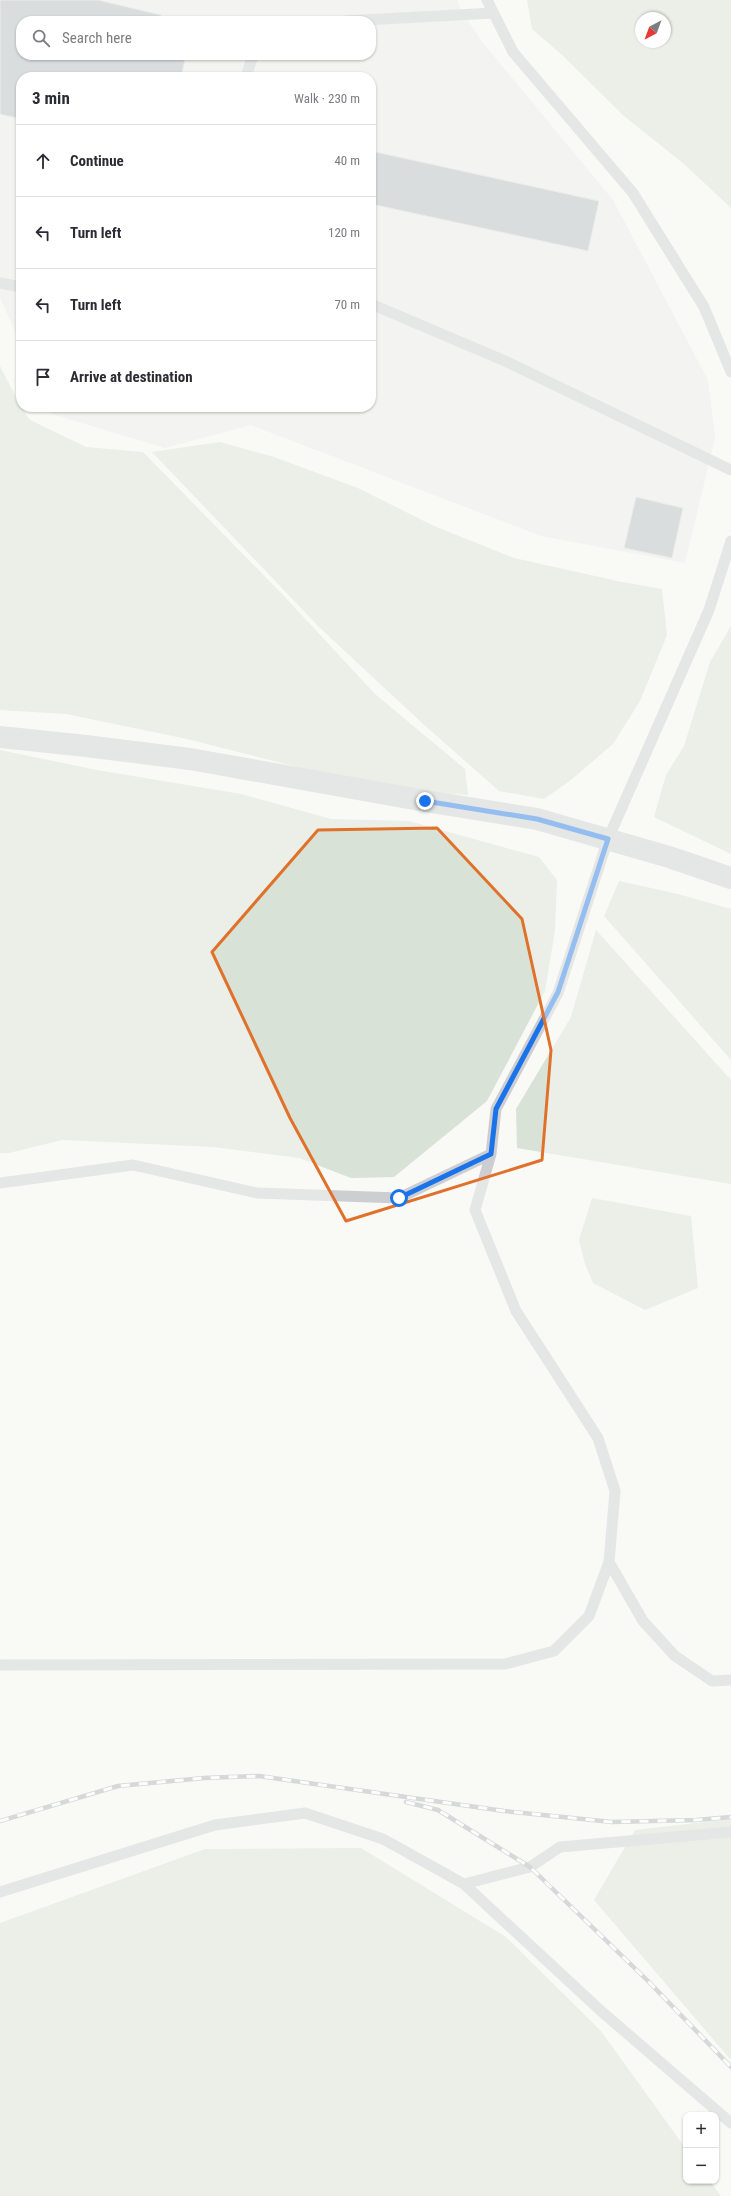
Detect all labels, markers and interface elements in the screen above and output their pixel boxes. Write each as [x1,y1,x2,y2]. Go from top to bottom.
north arrow [635,12,671,48]
search box [16,16,376,60]
icon: search [30,27,52,49]
text: Search here [62,29,132,47]
text: 3 min [32,88,70,108]
text: Walk · 230 m [294,91,360,106]
icon: ahead [32,150,54,172]
text: Continue [70,152,124,170]
text: 40 m [334,153,360,168]
icon: left [32,222,54,244]
text: Turn left [70,224,121,242]
text: 120 m [328,225,360,240]
icon: left [32,294,54,316]
text: Turn left [70,296,121,314]
text: 70 m [334,297,360,312]
icon: arrive [32,366,54,388]
text: Arrive at destination [70,368,193,386]
route end [416,792,434,810]
route start [390,1189,408,1207]
map controls [683,2112,719,2184]
button: + [683,2112,719,2148]
button: − [683,2148,719,2184]

